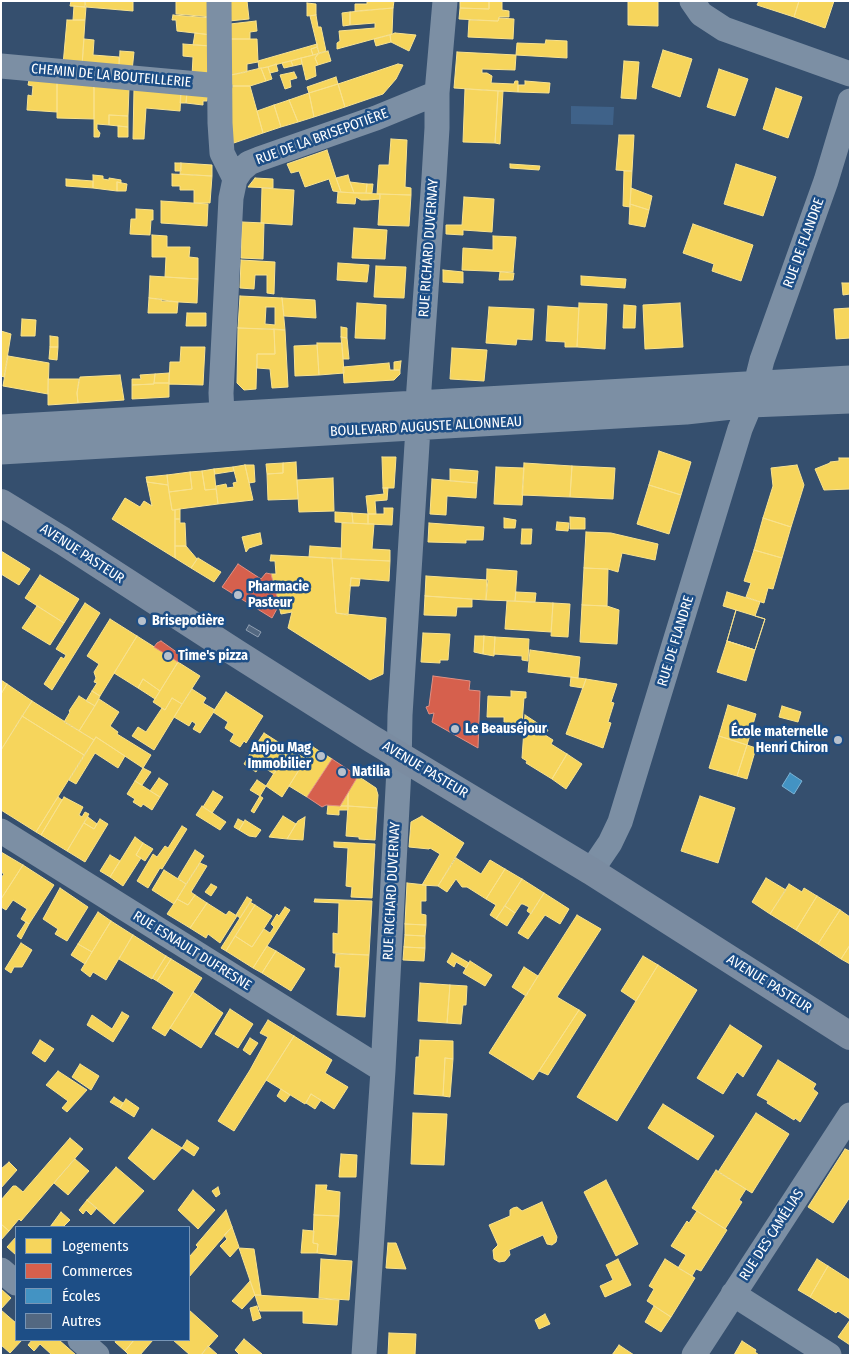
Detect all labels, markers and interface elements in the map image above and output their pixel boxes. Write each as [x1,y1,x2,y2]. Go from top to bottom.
street label: CHEMIN DE LA BOUTEILLERIE [30,61,192,91]
street label: RUE DE LA BRISEPOTIÈRE [254,105,390,169]
street label: RUE RICHARD DUVERNAY [416,178,442,318]
street label: RUE DE FLANDRE [780,196,828,290]
street label: BOULEVARD AUGUSTE ALLONNEAU [330,414,522,440]
street label: AVENUE PASTEUR [37,521,127,587]
place label: Pharmacie Pasteur [248,579,309,612]
marker: Pharmacie Pasteur [232,589,244,601]
street label: RUE DE FLANDRE [654,594,698,688]
place label: Brisepotière [152,613,224,629]
marker: Brisepotière [136,615,148,627]
place label: Time's pizza [178,648,248,664]
marker: Time's pizza [162,650,174,662]
place label: Le Beauséjour [465,721,547,737]
marker: Le Beauséjour [449,723,461,735]
place label: École maternelle Henri Chiron [731,724,828,756]
marker: École maternelle Henri Chiron [832,734,844,746]
street label: AVENUE PASTEUR [379,738,471,802]
place label: Anjou Mag Immobilier [247,740,311,772]
marker: Anjou Mag Immobilier [315,750,327,762]
place label: Natilia [352,764,390,780]
marker: Natilia [336,766,348,778]
street label: RUE RICHARD DUVERNAY [380,821,404,961]
street label: RUE ESNAULT DUFRESNE [130,908,254,994]
street label: AVENUE PASTEUR [723,951,815,1017]
street label: RUE DES CAMÉLIAS [736,1186,808,1284]
legend [15,1226,190,1341]
text: Logements [62,1237,129,1255]
text: Commerces [62,1262,132,1280]
text: Écoles [62,1287,100,1305]
text: Autres [62,1312,101,1330]

